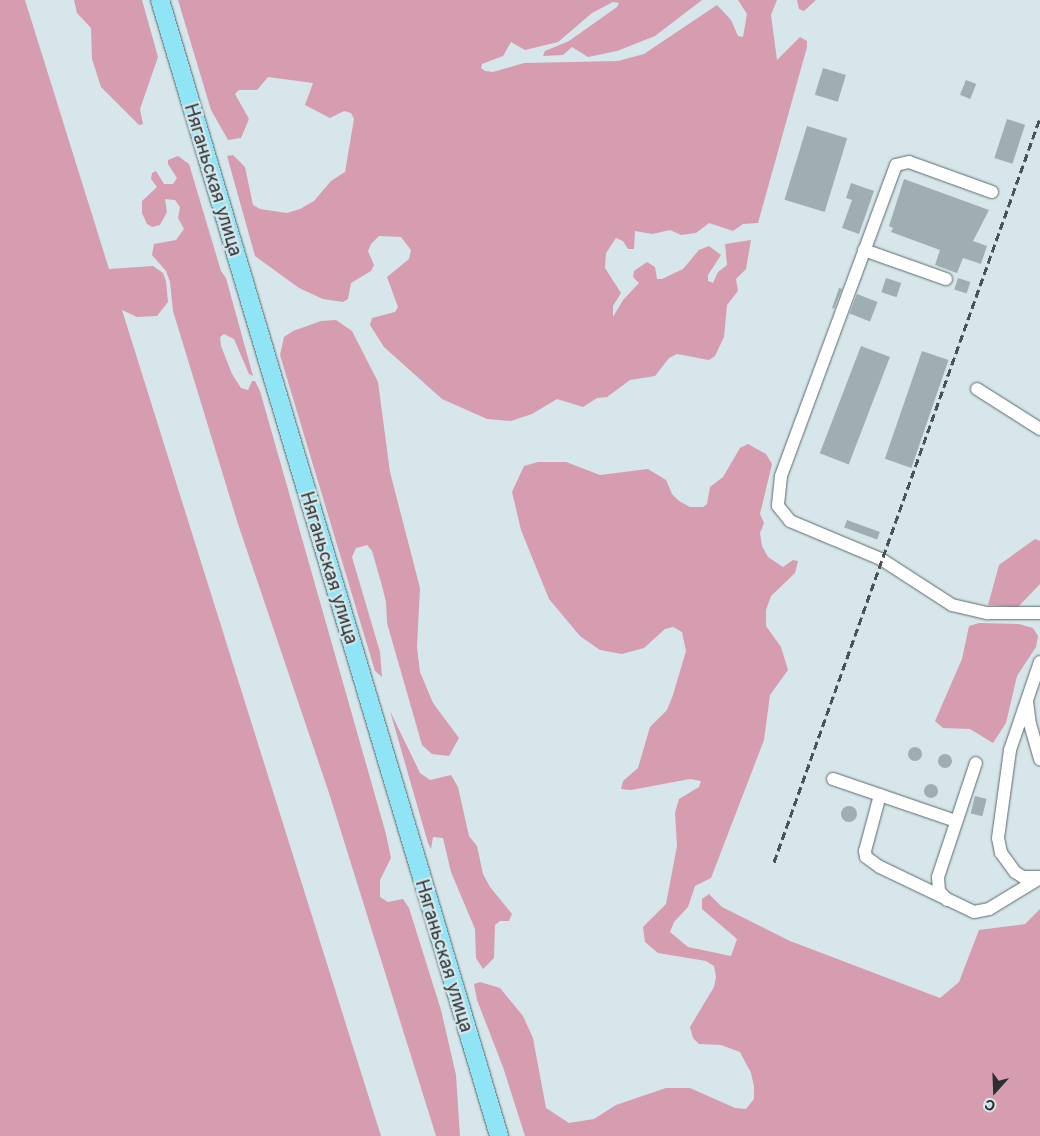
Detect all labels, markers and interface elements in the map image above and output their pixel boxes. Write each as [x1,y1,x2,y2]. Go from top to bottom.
street label: Няганьская улица [180,101,246,259]
street label: Няганьская улица [296,489,362,647]
street label: Няганьская улица [411,877,477,1035]
north arrow [970,1066,1020,1116]
text: С [982,1096,997,1115]

